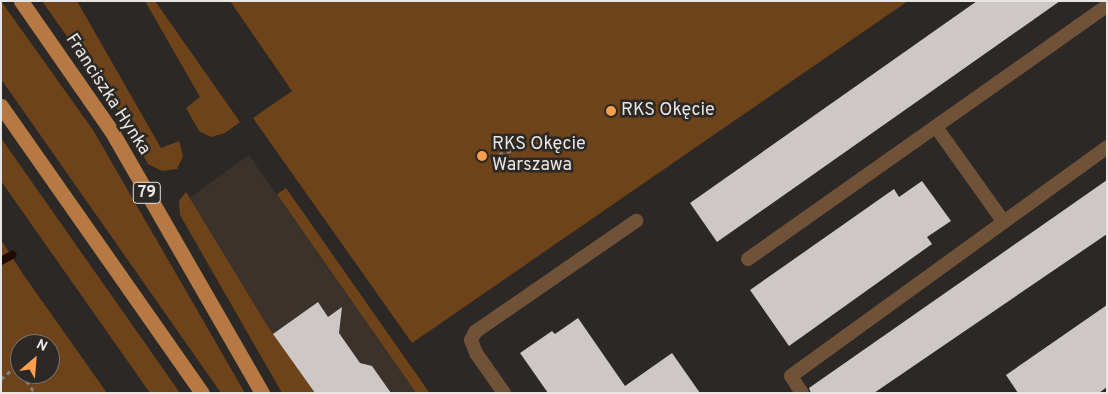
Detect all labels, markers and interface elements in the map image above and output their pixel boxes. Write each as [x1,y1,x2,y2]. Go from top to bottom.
street label: Franciszka Hynka [60,30,154,160]
place label: RKS Okęcie [621,100,715,122]
marker: RKS Okęcie [605,105,617,117]
place label: RKS Okęcie Warszawa [492,135,586,178]
marker: RKS Okęcie Warszawa [476,150,488,162]
road number: 79 [132,180,162,207]
north arrow [10,334,60,384]
text: N [33,336,50,356]

